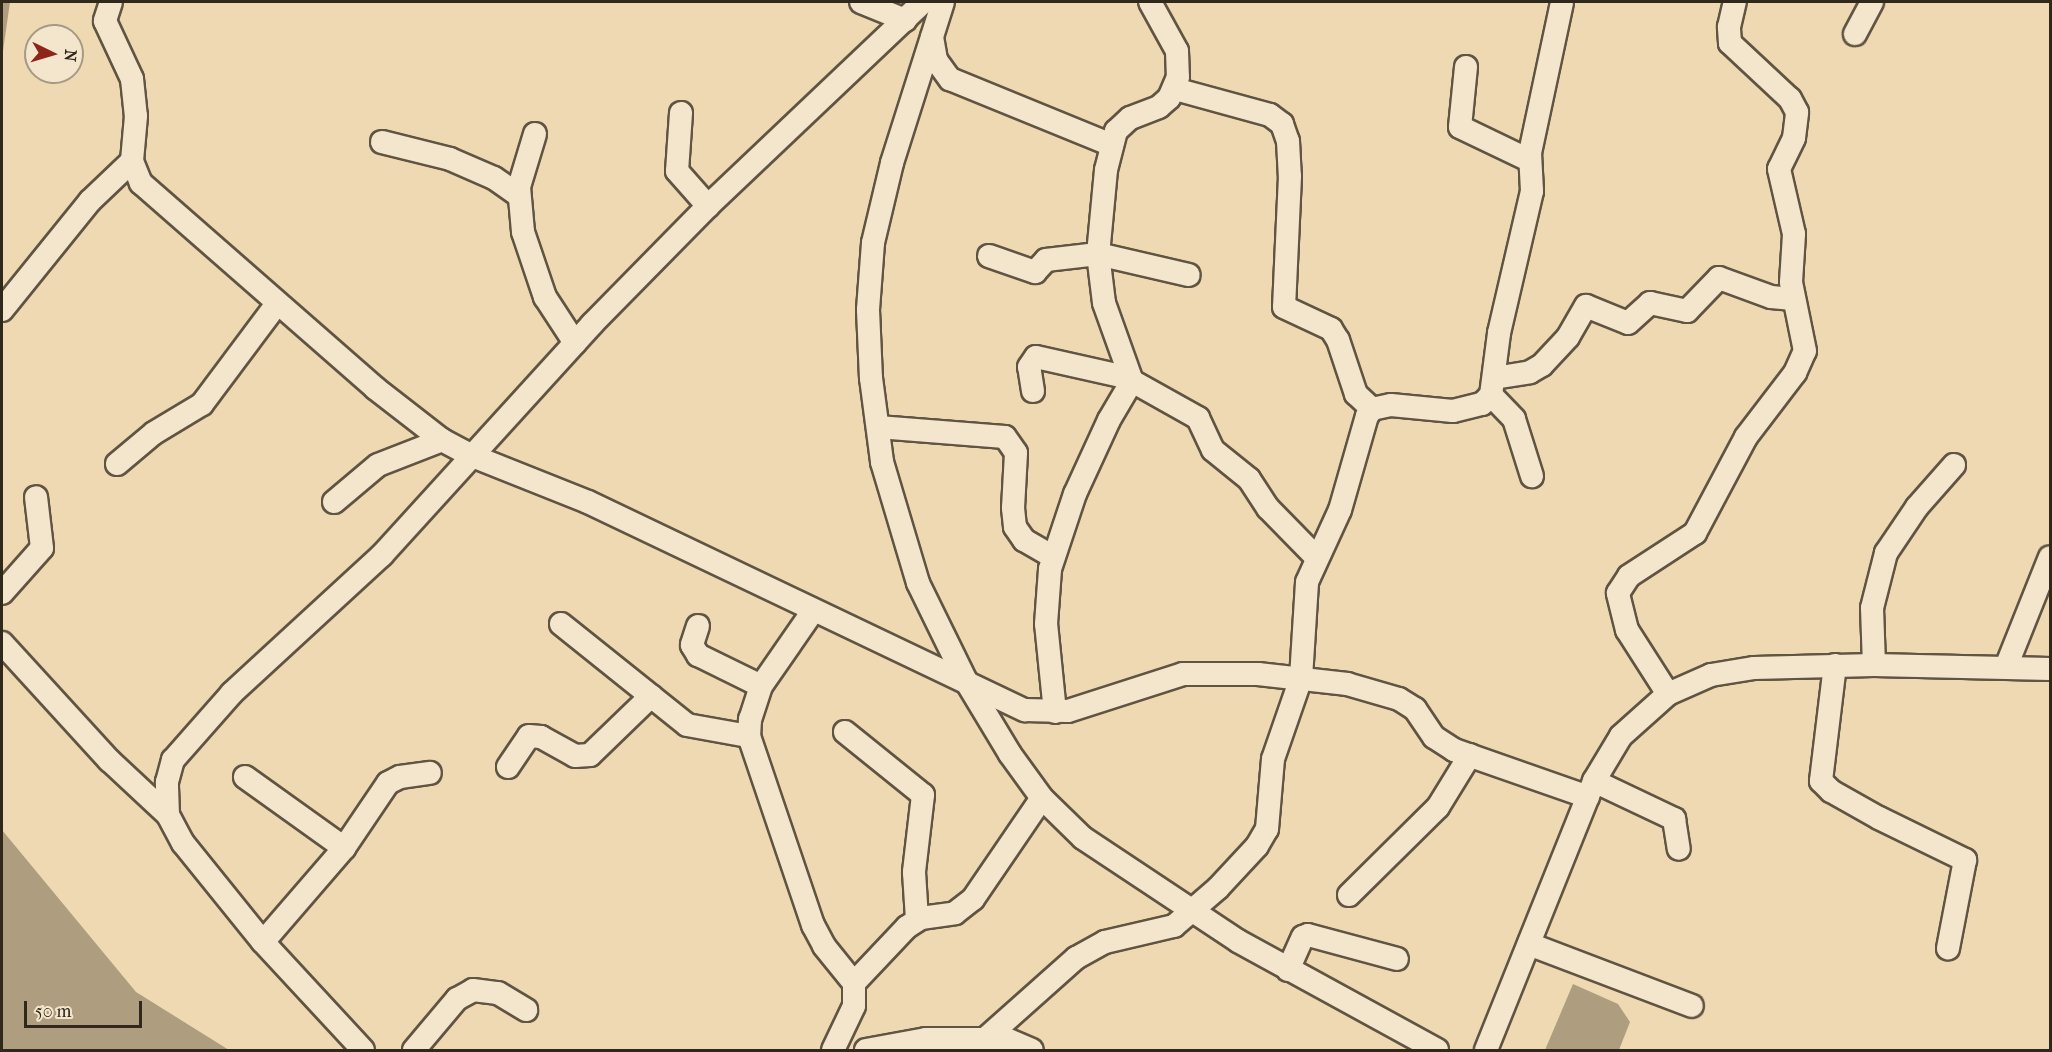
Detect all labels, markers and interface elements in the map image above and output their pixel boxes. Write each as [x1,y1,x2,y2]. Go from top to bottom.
north arrow [24,24,84,84]
text: N [60,49,80,62]
scale bar [27,989,146,1027]
text: 50 m [35,1001,71,1022]

